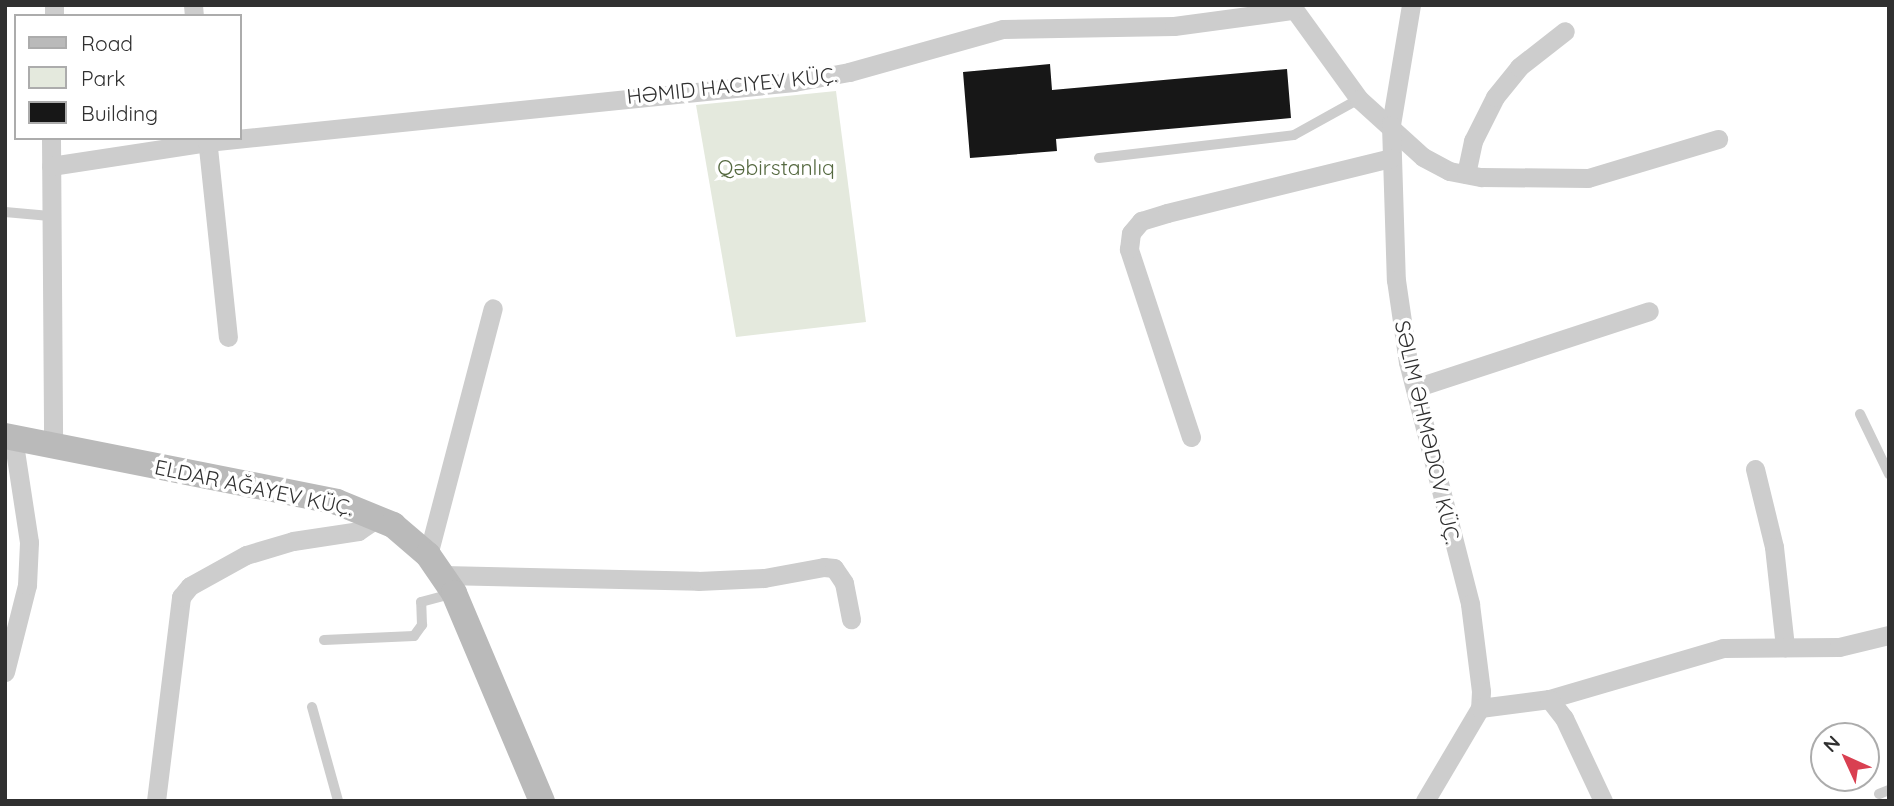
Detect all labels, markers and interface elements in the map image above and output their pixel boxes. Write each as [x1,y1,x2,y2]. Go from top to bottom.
legend [14,14,242,140]
text: Road [81,30,133,56]
street label: HƏMID HACIYEV KÜÇ. [625,61,839,109]
text: Park [81,65,125,91]
text: Building [81,100,158,126]
park label: Qəbirstanlıq [717,154,835,180]
street label: SƏLIM ƏHMƏDOV KÜÇ. [1390,318,1466,546]
street label: ELDAR AĞAYEV KÜÇ. [153,454,355,520]
north arrow [1810,722,1880,792]
text: N [1818,730,1845,757]

